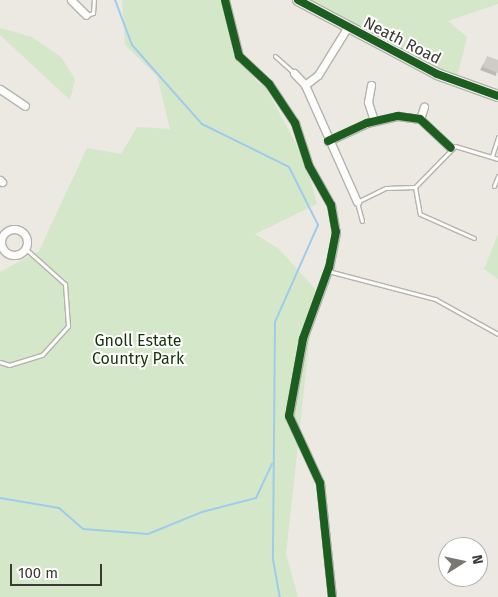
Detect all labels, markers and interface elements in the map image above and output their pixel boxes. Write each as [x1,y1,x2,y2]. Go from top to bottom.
street label: Neath Road [360,13,444,69]
park label: Gnoll Estate Country Park [92,331,184,369]
north arrow [438,537,488,587]
text: N [468,553,486,566]
scale bar [12,554,105,586]
text: 100 m [18,564,58,582]

